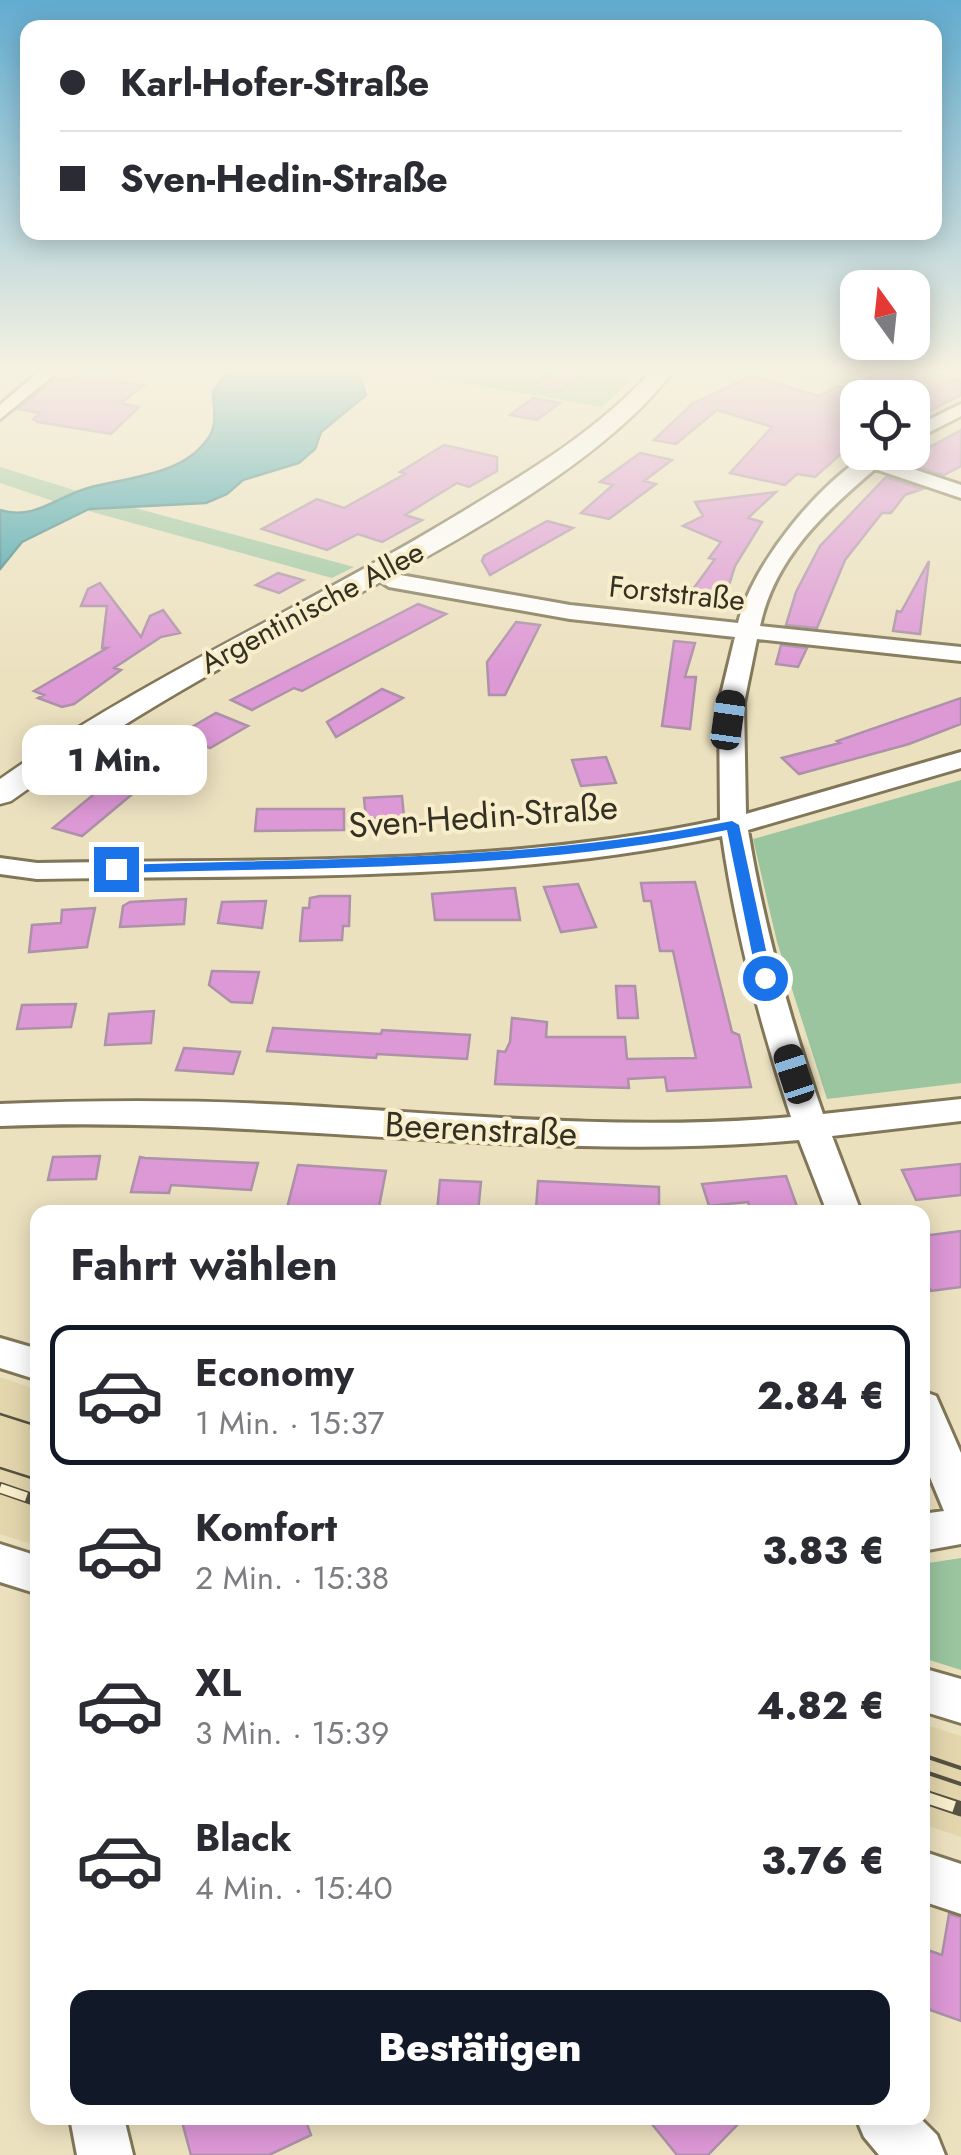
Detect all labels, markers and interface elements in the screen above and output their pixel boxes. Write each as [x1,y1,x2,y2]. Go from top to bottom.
text: Karl-Hofer-Straße [120,55,429,110]
text: Sven-Hedin-Straße [120,151,448,206]
north arrow [840,270,930,360]
map controls [840,270,930,470]
button: locate [840,380,930,470]
street label: Argentinische Allee [193,530,431,684]
street label: Forststraße [607,564,747,622]
car [709,688,747,752]
callout: 1 Min. [23,724,208,794]
text: 1 Min. [67,737,162,783]
street label: Sven-Hedin-Straße [347,782,619,850]
route end [94,847,139,892]
route start [743,956,788,1001]
car [770,1041,818,1107]
street label: Beerenstraße [384,1099,578,1159]
text: Fahrt wählen [70,1232,338,1297]
text: Economy [195,1345,354,1400]
icon: car [75,1350,165,1440]
text: 2.84 € [757,1368,885,1423]
text: 1 Min. · 15:37 [195,1400,384,1446]
text: Komfort [195,1500,337,1555]
icon: car [75,1505,165,1595]
text: 3.83 € [762,1523,885,1578]
text: 2 Min. · 15:38 [195,1555,389,1601]
text: XL [195,1655,241,1710]
icon: car [75,1660,165,1750]
text: 4.82 € [757,1678,885,1733]
text: 3 Min. · 15:39 [195,1710,389,1756]
text: Black [195,1810,292,1865]
icon: car [75,1815,165,1905]
text: 3.76 € [761,1833,885,1888]
text: 4 Min. · 15:40 [195,1865,393,1911]
button: Bestätigen [70,1990,890,2105]

